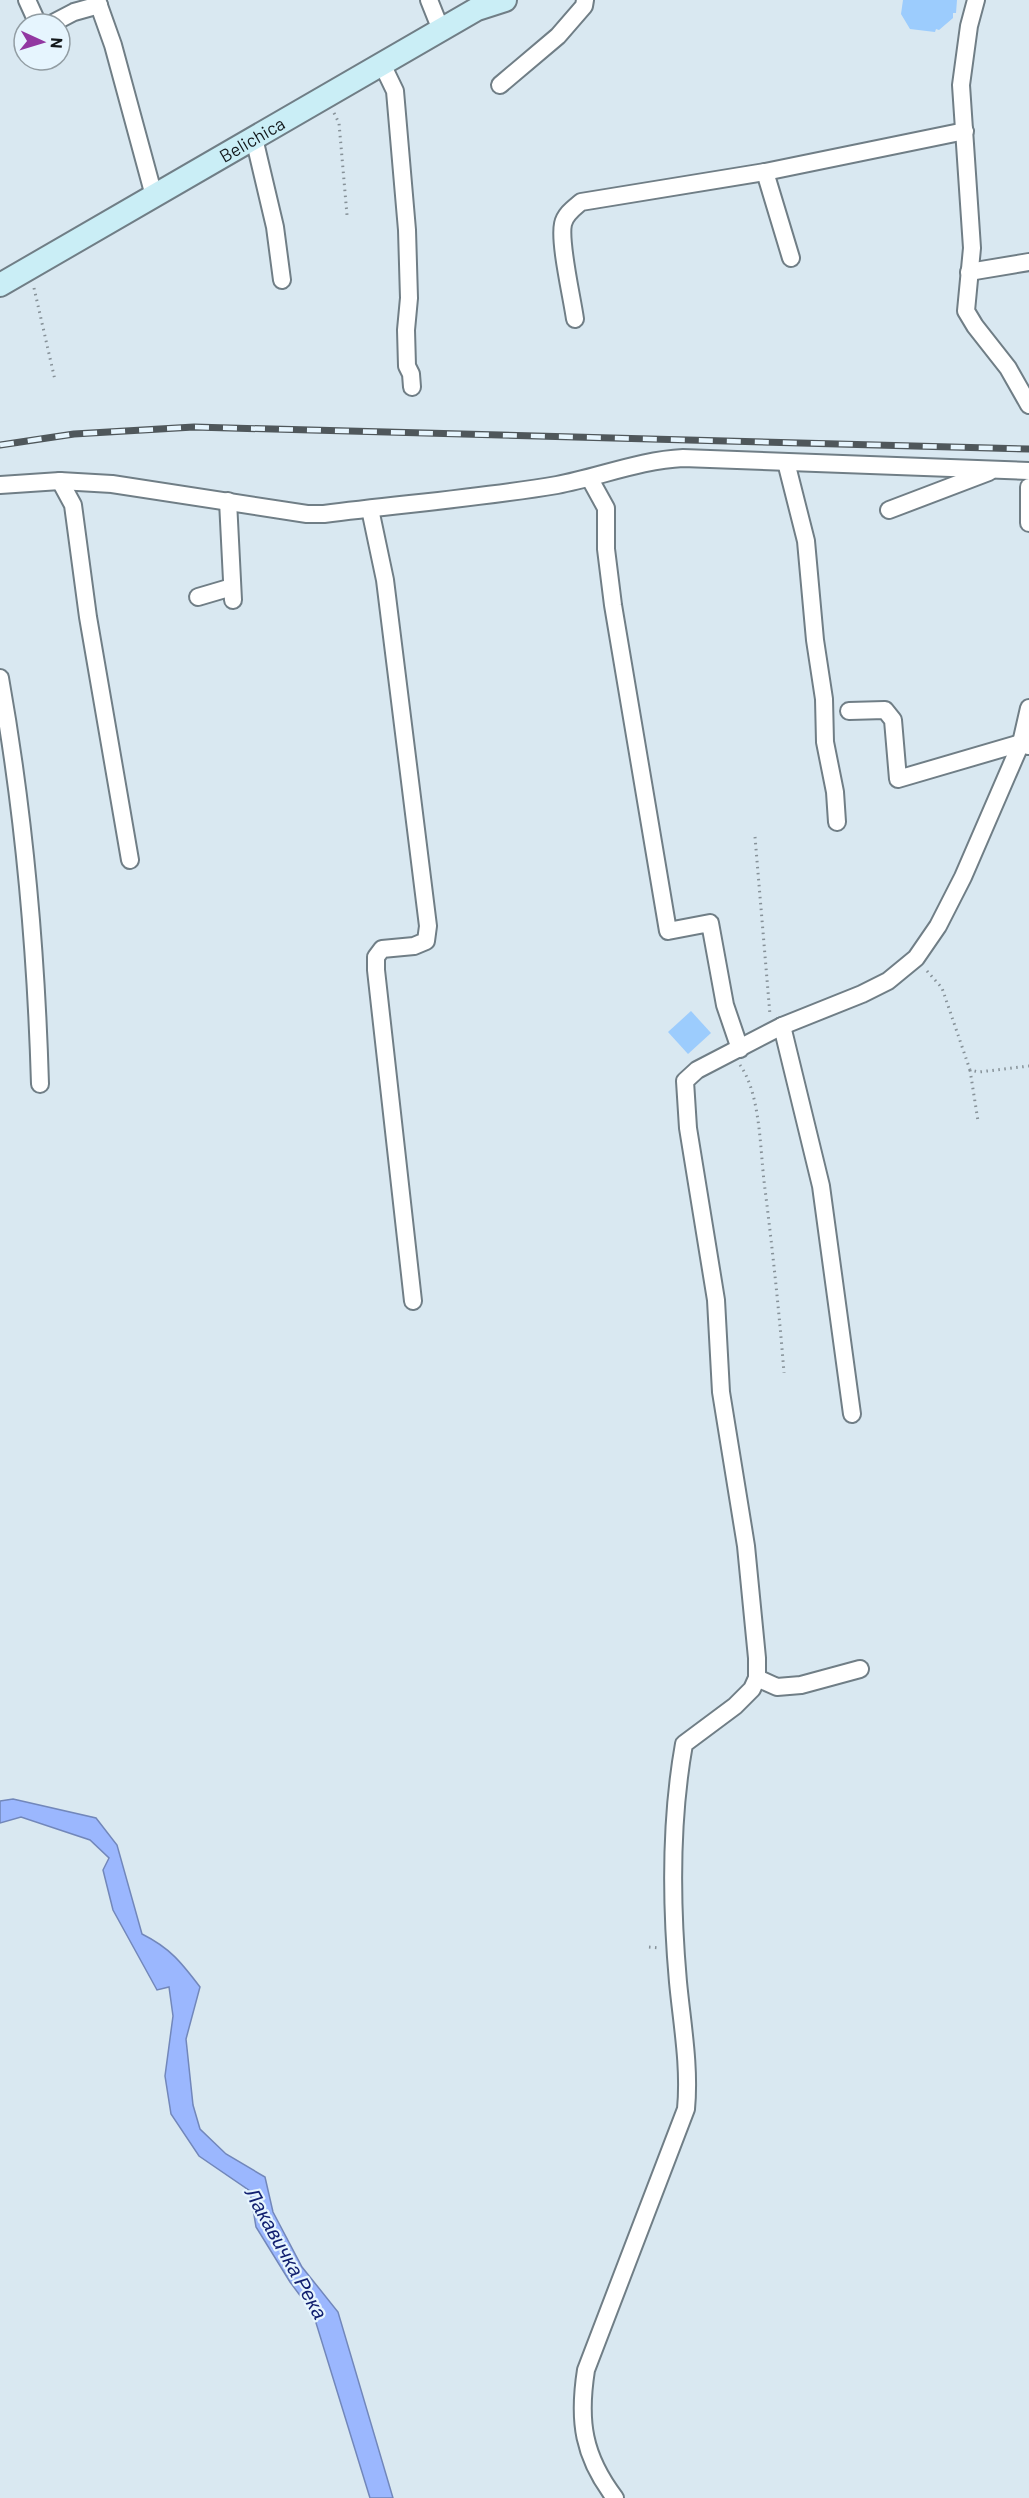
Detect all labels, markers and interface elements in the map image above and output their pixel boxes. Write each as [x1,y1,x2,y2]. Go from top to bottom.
north arrow [12,12,72,72]
text: N [48,37,67,49]
street label: Belichica [215,112,288,167]
water label: Лакавичка Река [240,2181,333,2323]

